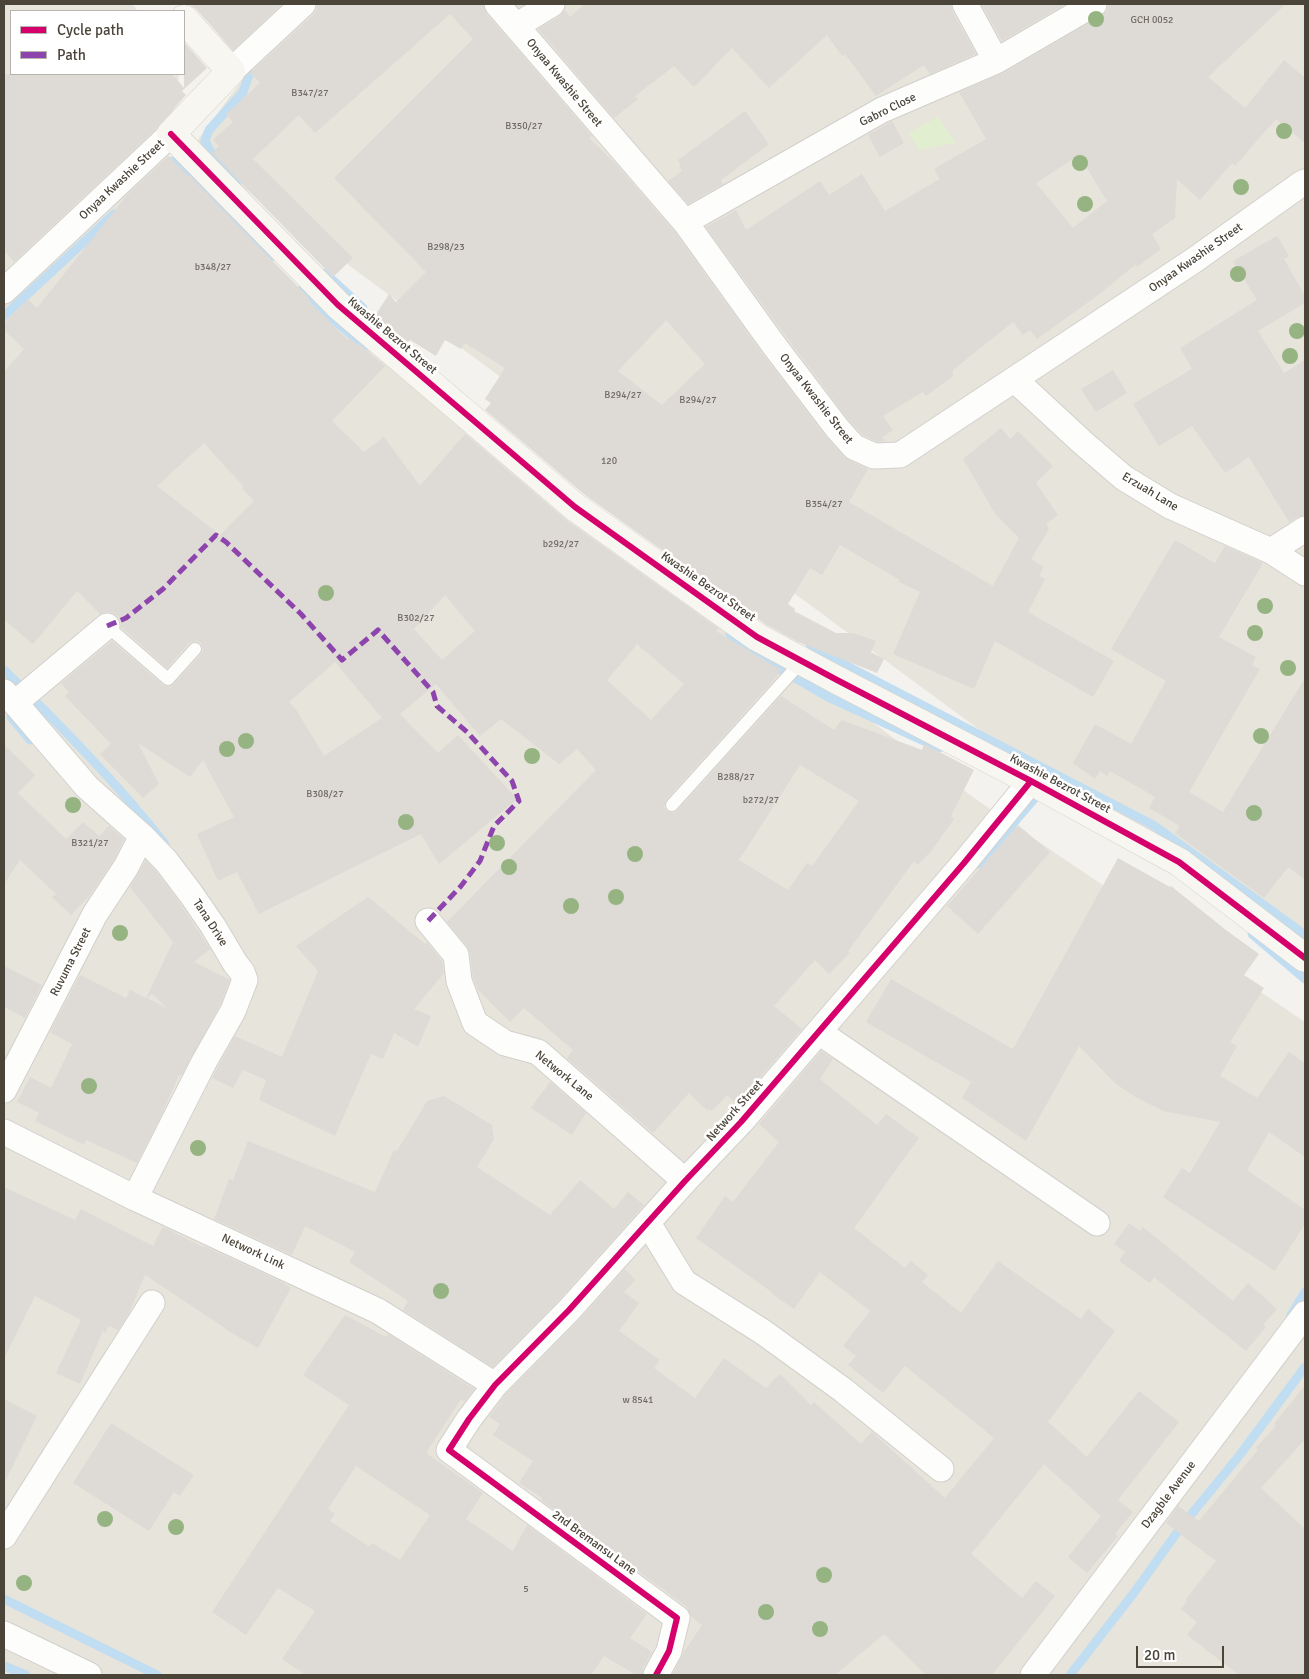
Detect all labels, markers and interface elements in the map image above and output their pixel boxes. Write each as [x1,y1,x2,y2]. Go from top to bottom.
legend [10,10,185,75]
house number: GCH 0052 [1130,14,1174,26]
text: Cycle path [57,21,124,39]
street label: Onyaa Kwashie Street [523,36,605,130]
text: Path [57,46,86,64]
house number: B347/27 [291,87,329,99]
street label: Gabro Close [857,90,919,130]
house number: B350/27 [505,120,543,132]
street label: Onyaa Kwashie Street [77,137,167,223]
street label: Onyaa Kwashie Street [1146,220,1246,296]
house number: B298/23 [427,241,465,253]
house number: b348/27 [195,261,231,273]
street label: Kwashie Bezrot Street [344,294,440,378]
street label: Onyaa Kwashie Street [776,351,856,447]
house number: B294/27 [604,389,642,401]
house number: B294/27 [679,394,717,406]
house number: 120 [601,455,617,467]
street label: Erzuah Lane [1119,470,1181,514]
house number: B354/27 [805,498,843,510]
house number: b292/27 [543,538,579,550]
street label: Kwashie Bezrot Street [658,549,758,625]
house number: B302/27 [397,612,435,624]
street label: Kwashie Bezrot Street [1007,751,1113,817]
house number: B288/27 [717,771,755,783]
house number: B308/27 [306,788,344,800]
house number: b272/27 [743,794,779,806]
house number: B321/27 [71,837,109,849]
street label: Tana Drive [189,897,231,949]
street label: Ruvuma Street [48,925,94,999]
street label: Network Lane [532,1048,596,1104]
street label: Network Street [704,1077,766,1145]
street label: Network Link [219,1231,287,1273]
house number: w 8541 [622,1394,654,1406]
street label: Dzagble Avenue [1139,1458,1199,1532]
street label: 2nd Bremansu Lane [549,1508,639,1578]
house number: 5 [523,1583,529,1595]
scale bar [1139,1636,1226,1668]
text: 20 m [1144,1646,1175,1664]

